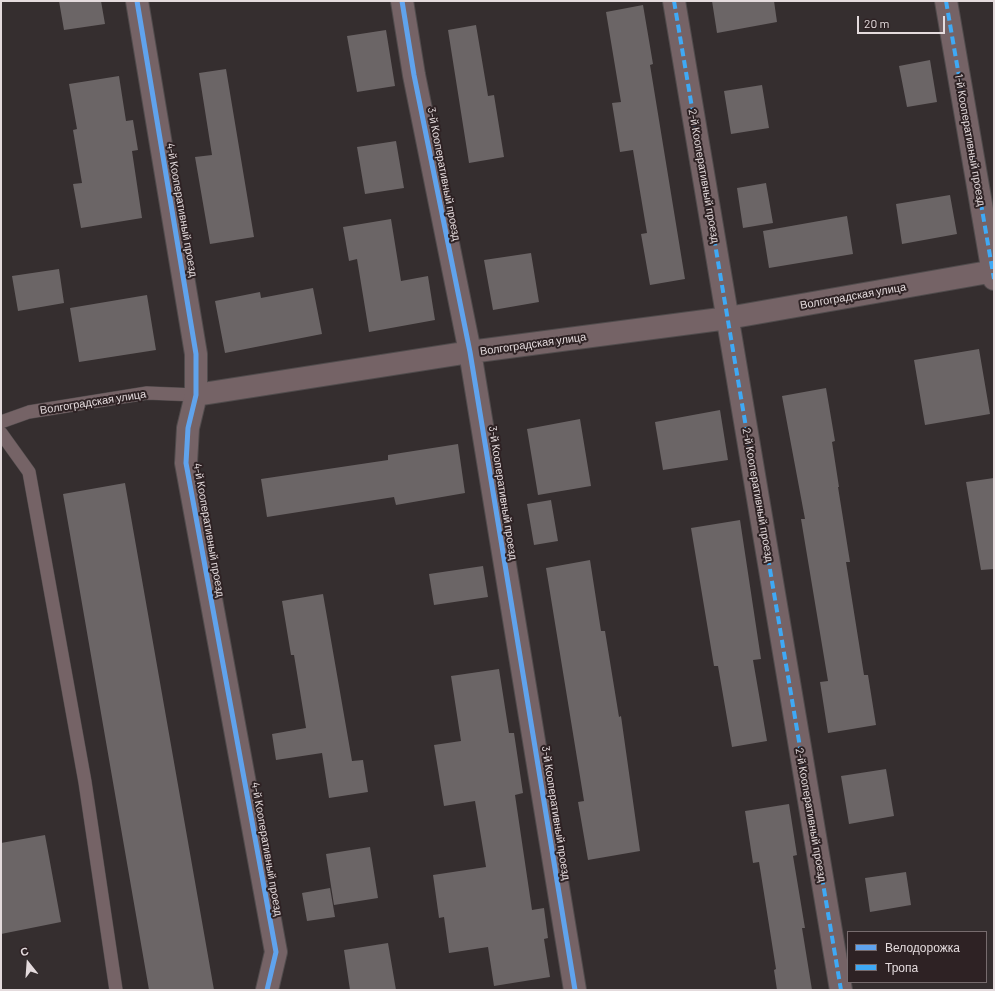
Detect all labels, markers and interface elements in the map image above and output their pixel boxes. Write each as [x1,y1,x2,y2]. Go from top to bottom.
scale bar [859,8,947,34]
text: 20 m [864,16,890,30]
street label: 1-й Кооперативный проезд [952,73,988,207]
street label: 3-й Кооперативный проезд [425,106,463,242]
street label: 2-й Кооперативный проезд [686,108,722,244]
street label: 4-й Кооперативный проезд [164,142,200,278]
street label: Волгоградская улица [799,280,907,312]
street label: Волгоградская улица [479,330,587,358]
street label: Волгоградская улица [39,387,147,417]
street label: 3-й Кооперативный проезд [486,425,520,561]
street label: 2-й Кооперативный проезд [740,427,776,563]
street label: 4-й Кооперативный проезд [191,462,227,598]
street label: 3-й Кооперативный проезд [539,745,573,881]
street label: 2-й Кооперативный проезд [793,747,829,883]
street label: 4-й Кооперативный проезд [249,781,285,917]
legend [847,931,987,983]
text: Велодорожка [885,940,960,954]
north arrow [8,943,48,983]
text: С [19,944,30,958]
text: Тропа [885,960,918,974]

